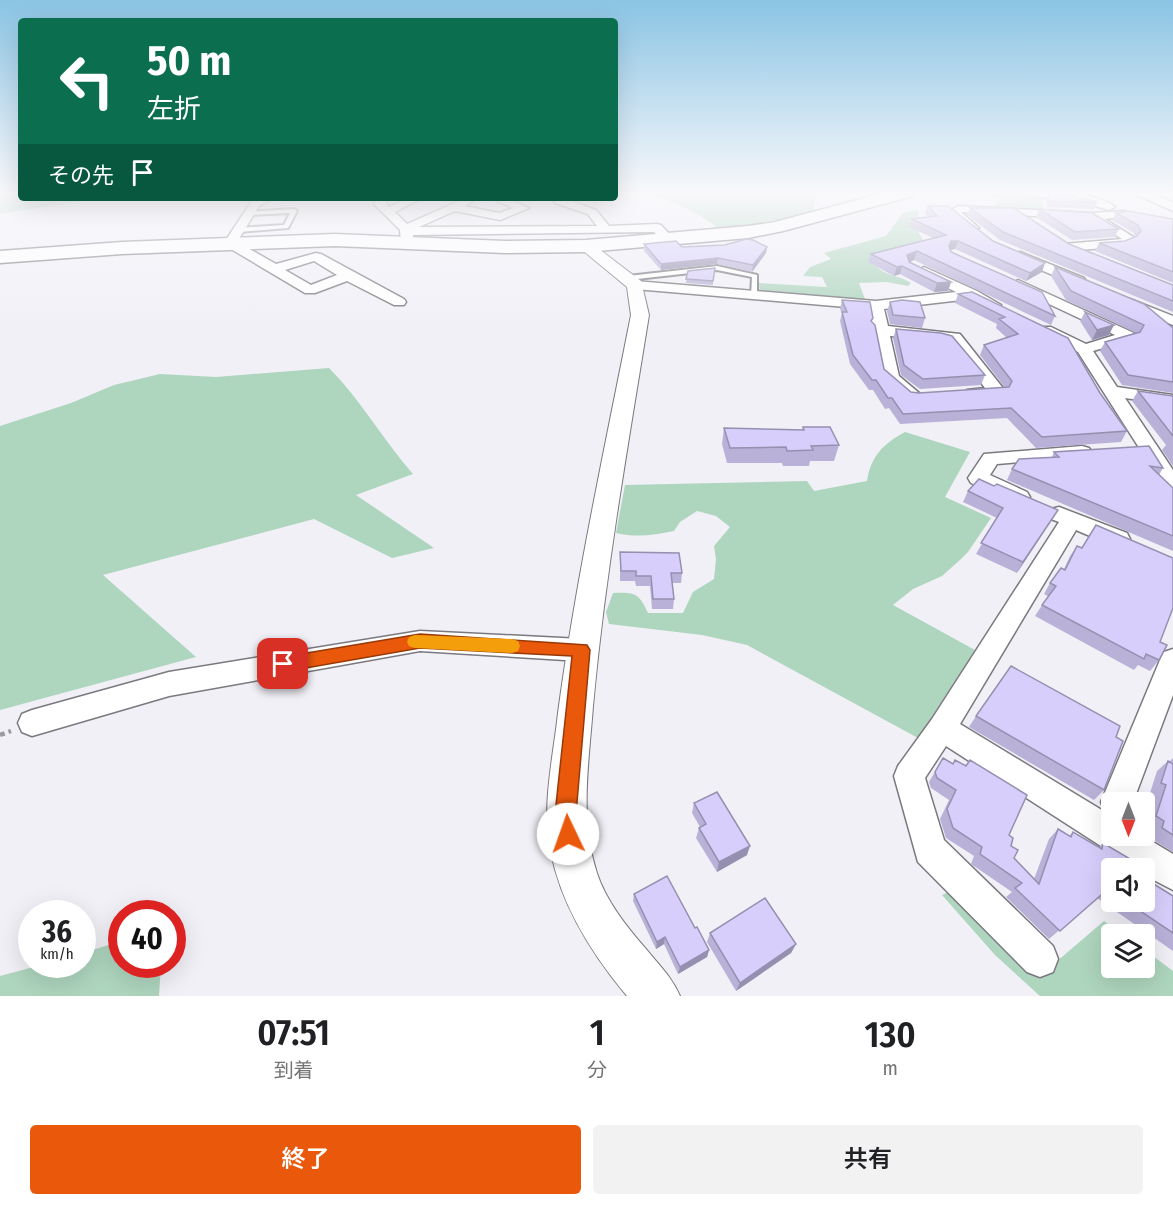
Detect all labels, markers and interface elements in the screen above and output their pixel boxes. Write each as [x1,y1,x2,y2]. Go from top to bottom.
text: 50 m [147,36,231,86]
icon: left [48,42,126,120]
text: 左折 [147,93,201,125]
icon: arrive [126,156,159,189]
text: その先 [48,162,114,189]
pin [257,638,308,689]
icon: arrive [266,647,299,680]
north arrow [1101,792,1155,846]
map controls [1101,792,1155,978]
position arrow [536,802,600,866]
button: sound [1101,858,1155,912]
speed limit sign: 40 [108,900,186,978]
text: 36 [42,914,72,950]
button: layers [1101,924,1155,978]
text: km/h [40,945,74,963]
text: 07:51 [257,1011,330,1055]
text: 1 [590,1011,605,1055]
text: 130 [865,1013,916,1057]
text: m [882,1056,898,1080]
text: 到着 [274,1058,314,1082]
text: 分 [587,1058,607,1082]
button: 終了 [30,1125,581,1194]
button: 共有 [593,1125,1143,1194]

